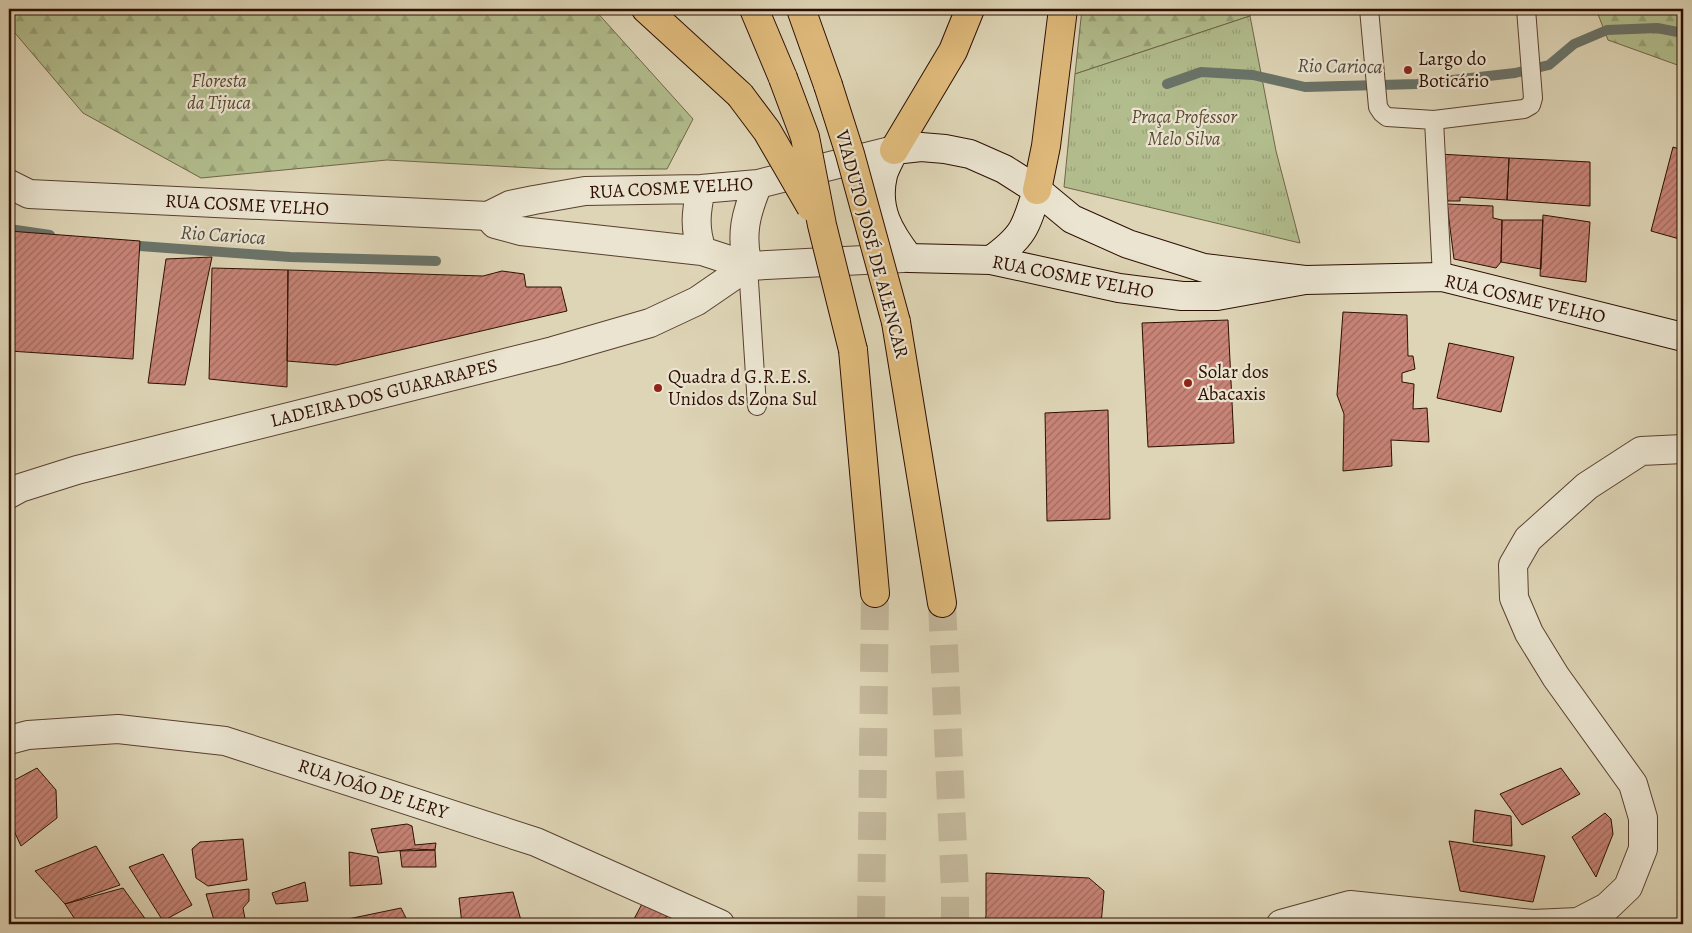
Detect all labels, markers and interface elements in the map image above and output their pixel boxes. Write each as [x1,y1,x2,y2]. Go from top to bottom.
place label: Largo do Boticário [1418,46,1489,94]
water label: Rio Carioca [1297,52,1383,80]
marker: Largo do Boticário [1402,64,1414,76]
park label: Floresta da Tijuca [187,68,251,116]
park label: Praça Professor Melo Silva [1131,104,1238,152]
street label: VIADUTO JOSÉ DE ALENCAR [829,126,915,361]
street label: RUA COSME VELHO [588,171,754,205]
street label: RUA COSME VELHO [164,188,330,222]
water label: Rio Carioca [180,219,266,251]
street label: RUA COSME VELHO [990,249,1156,305]
street label: RUA COSME VELHO [1442,268,1608,330]
street label: LADEIRA DOS GUARARAPES [268,352,500,434]
place label: Solar dos Abacaxis [1197,359,1269,407]
place label: Quadra d G.R.E.S. Unidos ds Zona Sul [668,364,817,412]
marker: Solar dos Abacaxis [1182,377,1194,389]
marker: Quadra d G.R.E.S. Unidos ds Zona Sul [652,382,664,394]
street label: RUA JOÃO DE LERY [295,752,452,826]

